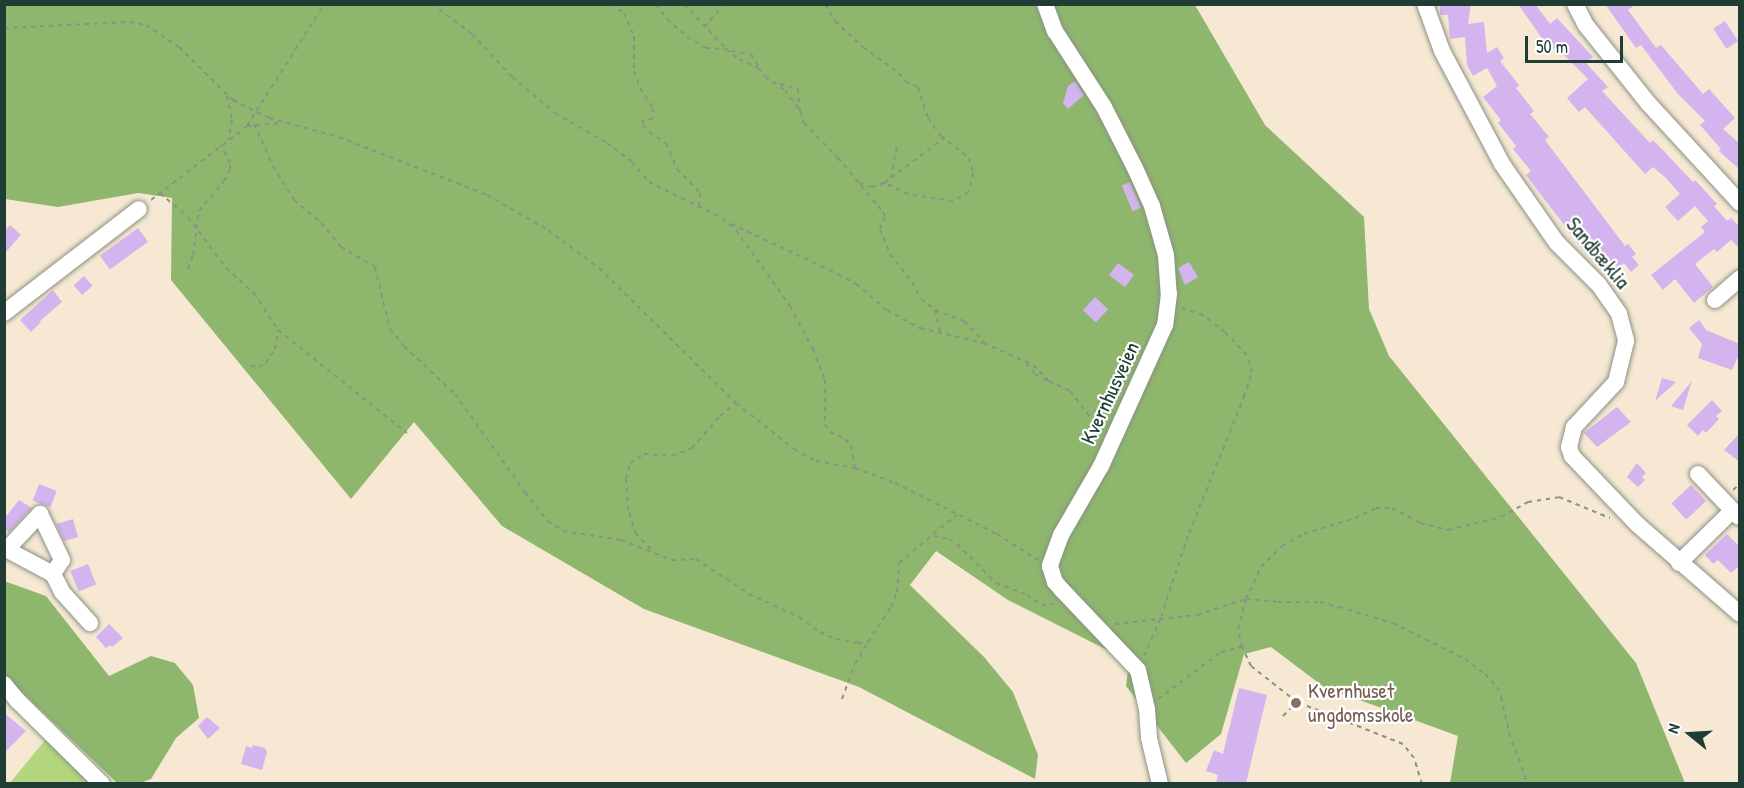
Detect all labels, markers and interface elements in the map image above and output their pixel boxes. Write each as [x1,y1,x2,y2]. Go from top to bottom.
scale bar [1528,24,1626,62]
text: 50 m [1536,34,1568,59]
street label: Sandbæklia [1561,212,1635,294]
street label: Kvernhusveien [1075,338,1145,448]
place label: Kvernhuset ungdomsskole [1308,678,1413,728]
marker: Kvernhuset ungdomsskole [1289,696,1303,710]
north arrow [1660,704,1720,764]
text: N [1661,721,1685,736]

